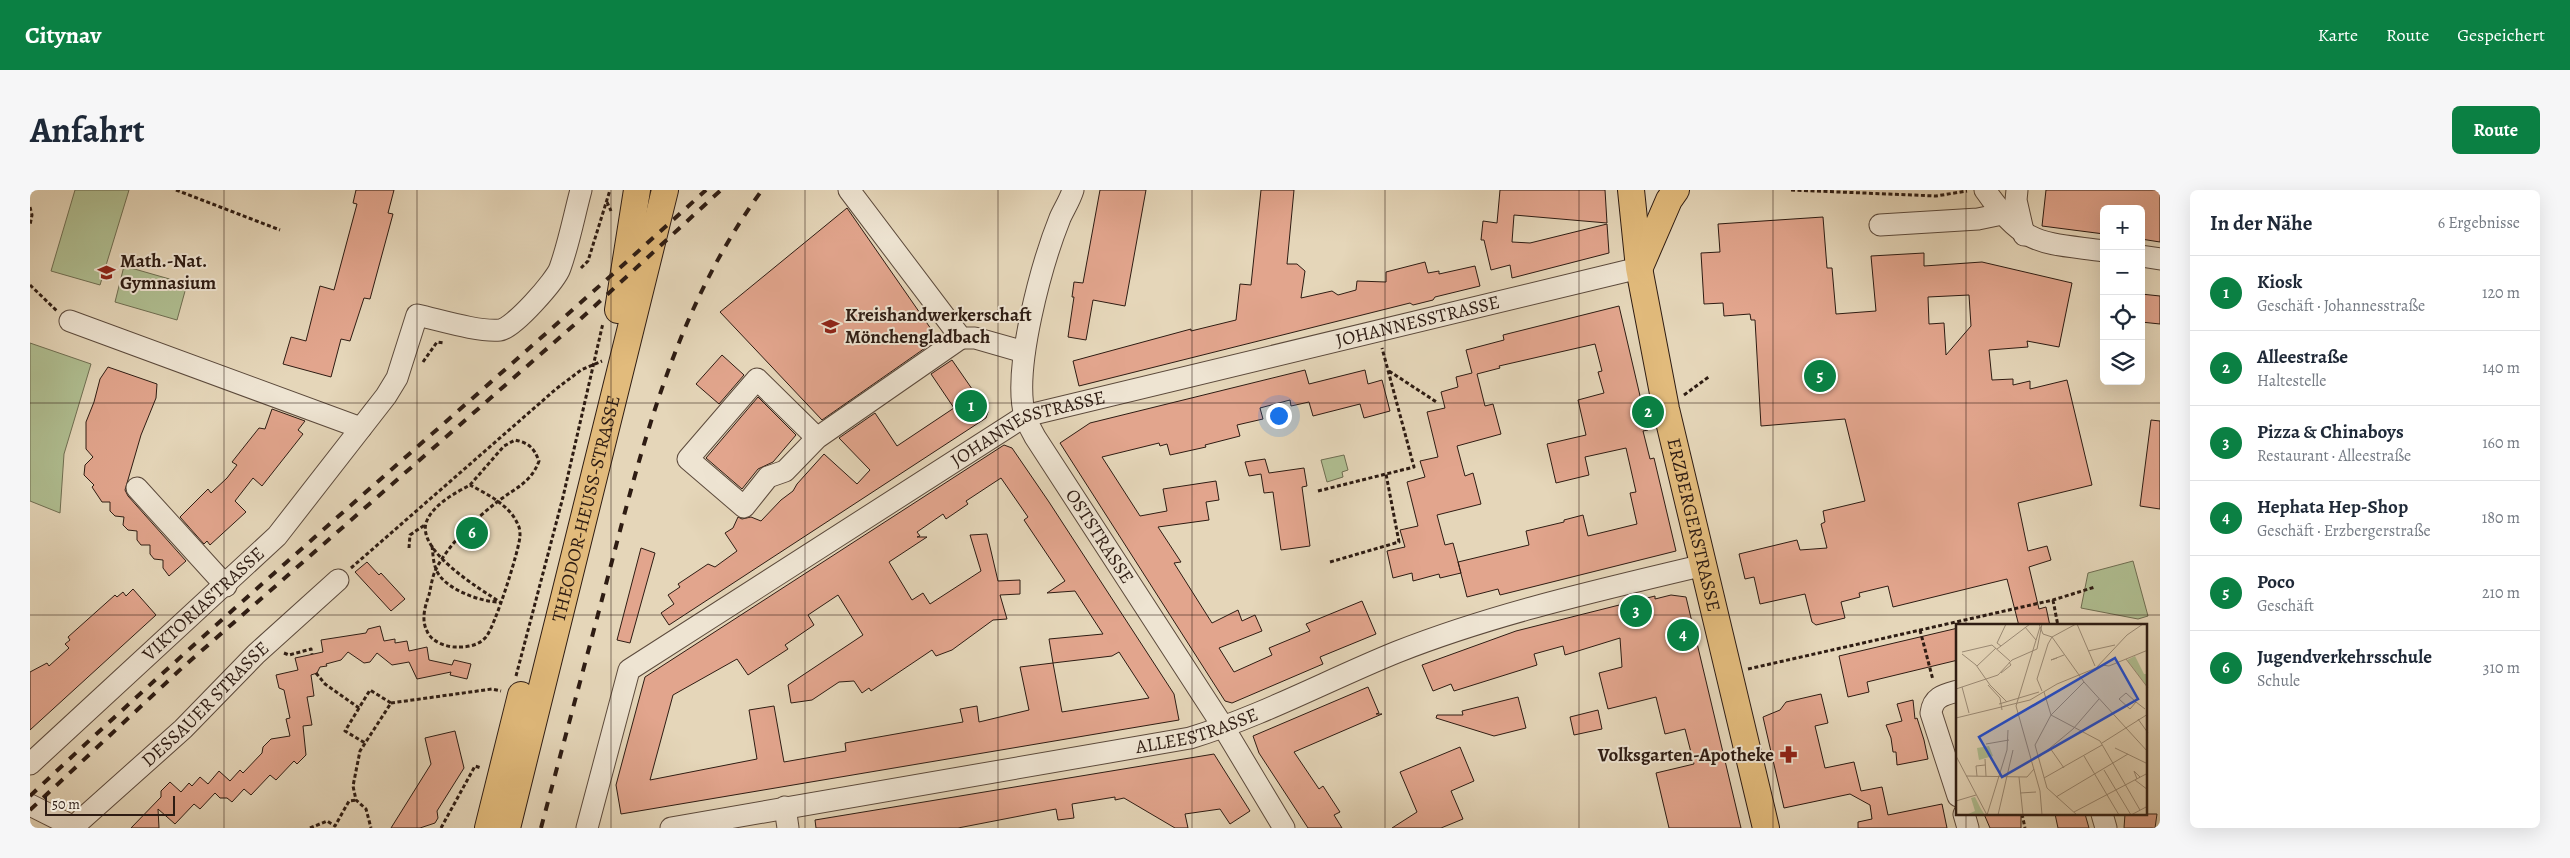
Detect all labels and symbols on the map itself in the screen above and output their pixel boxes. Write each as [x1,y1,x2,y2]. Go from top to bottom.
place label: Math.-Nat. Gymnasium [120,248,216,296]
school or university icon: Math.-Nat. Gymnasium [96,262,116,282]
street label: JOHANNESSTRASSE [1333,289,1502,354]
place label: Kreishandwerkerschaft Mönchengladbach [845,302,1032,350]
school or university icon: Kreishandwerkerschaft Mönchengladbach [821,316,841,336]
pin: 5 [1804,357,1836,395]
street label: JOHANNESSTRASSE [946,384,1108,473]
pin: 1 [955,387,987,425]
street label: THEODOR-HEUSS-STRASSE [546,393,627,625]
pin: 2 [1632,393,1664,431]
your location [1266,403,1292,429]
street label: ERZBERGERSTRASSE [1660,435,1727,614]
street label: OSTSTRASSE [1059,484,1140,589]
pin: 6 [456,514,488,552]
street label: VIKTORIASTRASSE [136,541,270,668]
pin: 3 [1620,592,1652,630]
pin: 4 [1667,616,1699,654]
inset map [1956,624,2148,816]
street label: DESSAUER STRASSE [136,635,275,773]
street label: ALLEESTRASSE [1133,701,1262,760]
place label: Volksgarten-Apotheke [1597,742,1774,768]
pharmacy icon: Volksgarten-Apotheke [1778,745,1798,765]
scale bar [45,793,175,816]

